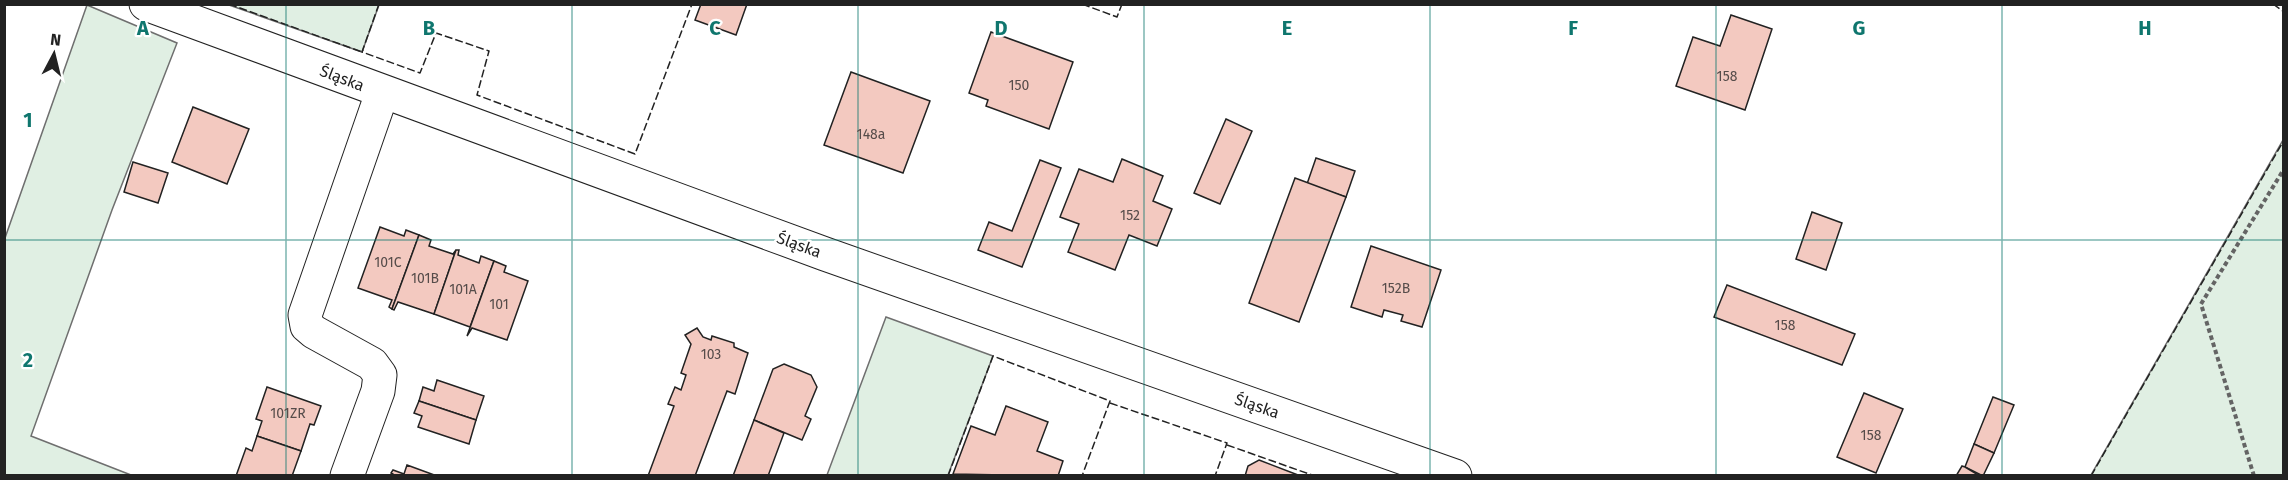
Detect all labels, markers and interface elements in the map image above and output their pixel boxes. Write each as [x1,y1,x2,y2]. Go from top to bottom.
text: A [136,16,150,40]
text: B [423,16,435,40]
text: C [709,16,721,40]
text: D [994,16,1008,40]
text: E [1282,16,1292,40]
text: F [1568,16,1578,40]
text: G [1853,16,1865,40]
text: H [2138,16,2152,40]
north arrow [24,24,84,84]
text: N [49,30,62,50]
street label: Śląska [317,60,367,96]
house number: 158 [1717,68,1738,85]
house number: 150 [1009,77,1030,94]
text: 1 [23,108,33,132]
house number: 148a [857,126,885,143]
house number: 152 [1120,207,1140,224]
street label: Śląska [774,227,824,263]
house number: 101C [374,254,402,271]
house number: 101B [411,270,439,287]
house number: 152B [1382,280,1410,297]
house number: 101A [449,281,477,298]
house number: 101 [489,296,509,313]
house number: 158 [1775,317,1796,334]
house number: 103 [701,346,721,363]
text: 2 [23,348,33,372]
street label: Śląska [1232,389,1282,423]
house number: 101ZR [270,405,306,422]
house number: 158 [1861,427,1882,444]

